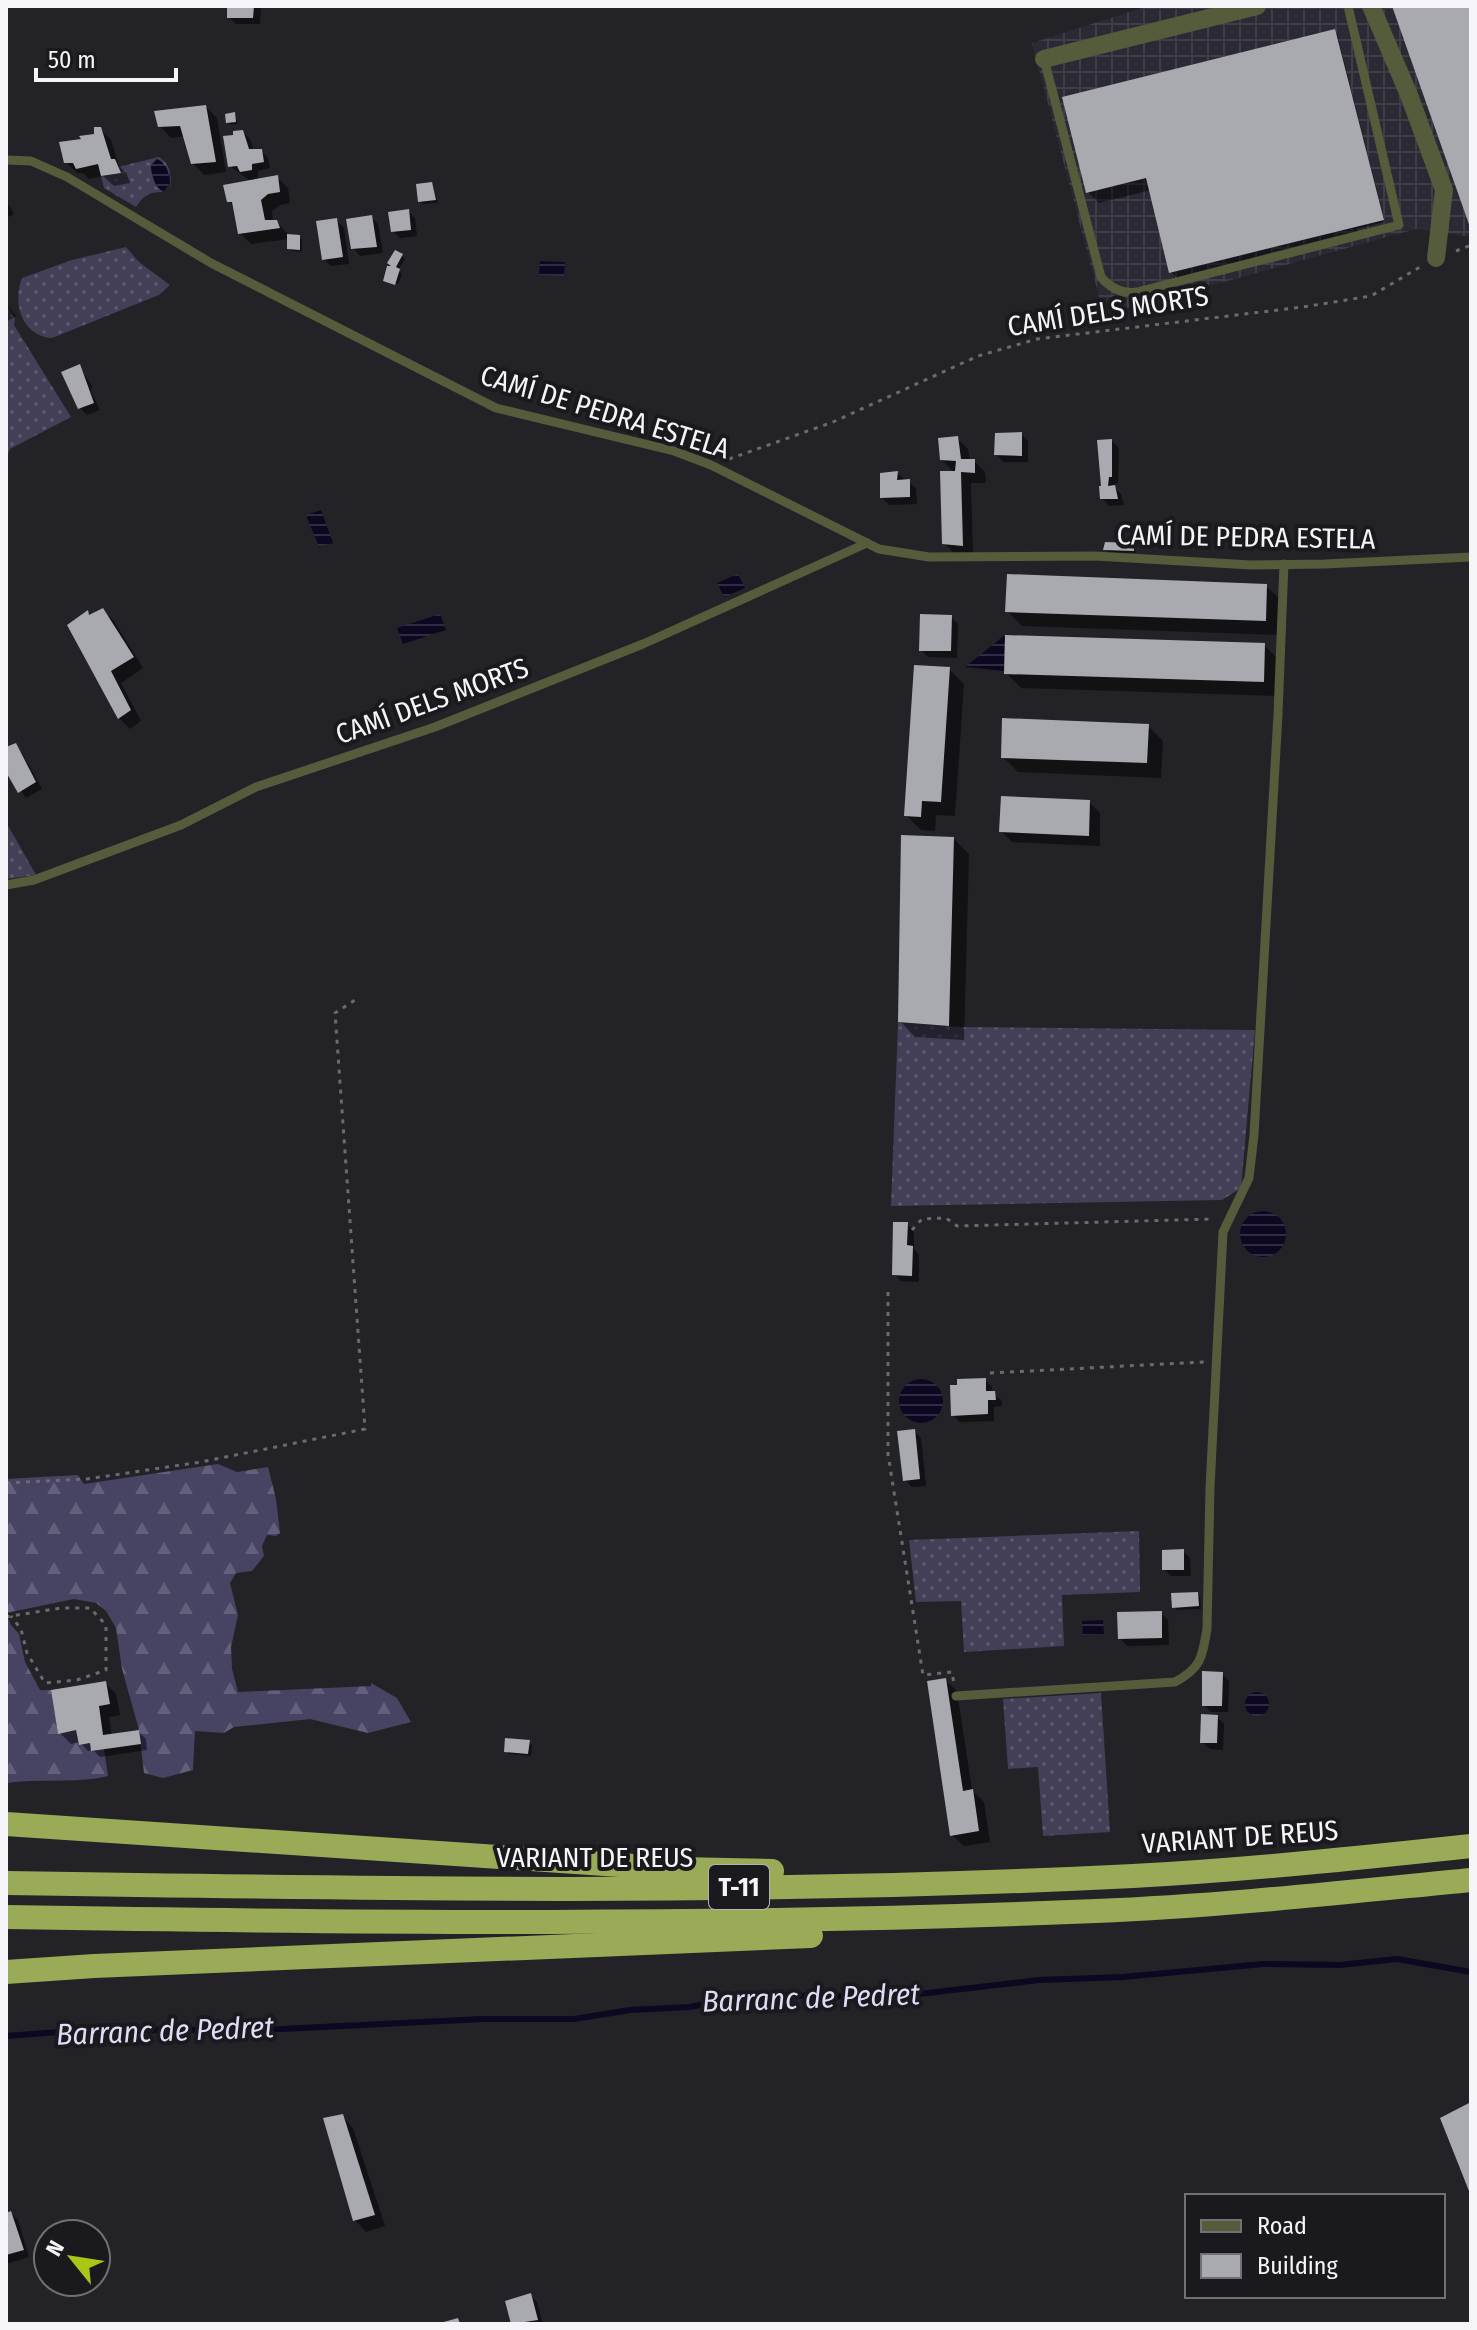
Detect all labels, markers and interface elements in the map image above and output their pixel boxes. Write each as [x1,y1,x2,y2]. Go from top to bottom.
scale bar [36,32,176,82]
text: 50 m [48,46,96,74]
street label: CAMÍ DELS MORTS [1005,279,1211,343]
street label: CAMÍ DE PEDRA ESTELA [476,358,734,466]
street label: CAMÍ DE PEDRA ESTELA [1116,518,1376,556]
street label: CAMÍ DELS MORTS [331,651,533,751]
street label: VARIANT DE REUS [1141,1814,1339,1860]
street label: VARIANT DE REUS [497,1841,693,1874]
road number: T-11 [709,1865,769,1909]
water label: Barranc de Pedret [701,1976,921,2020]
water label: Barranc de Pedret [55,2009,275,2053]
legend [1185,2194,1445,2298]
text: Road [1257,2212,1307,2240]
north arrow [32,2218,112,2298]
text: N [40,2236,70,2261]
text: Building [1257,2252,1339,2280]

